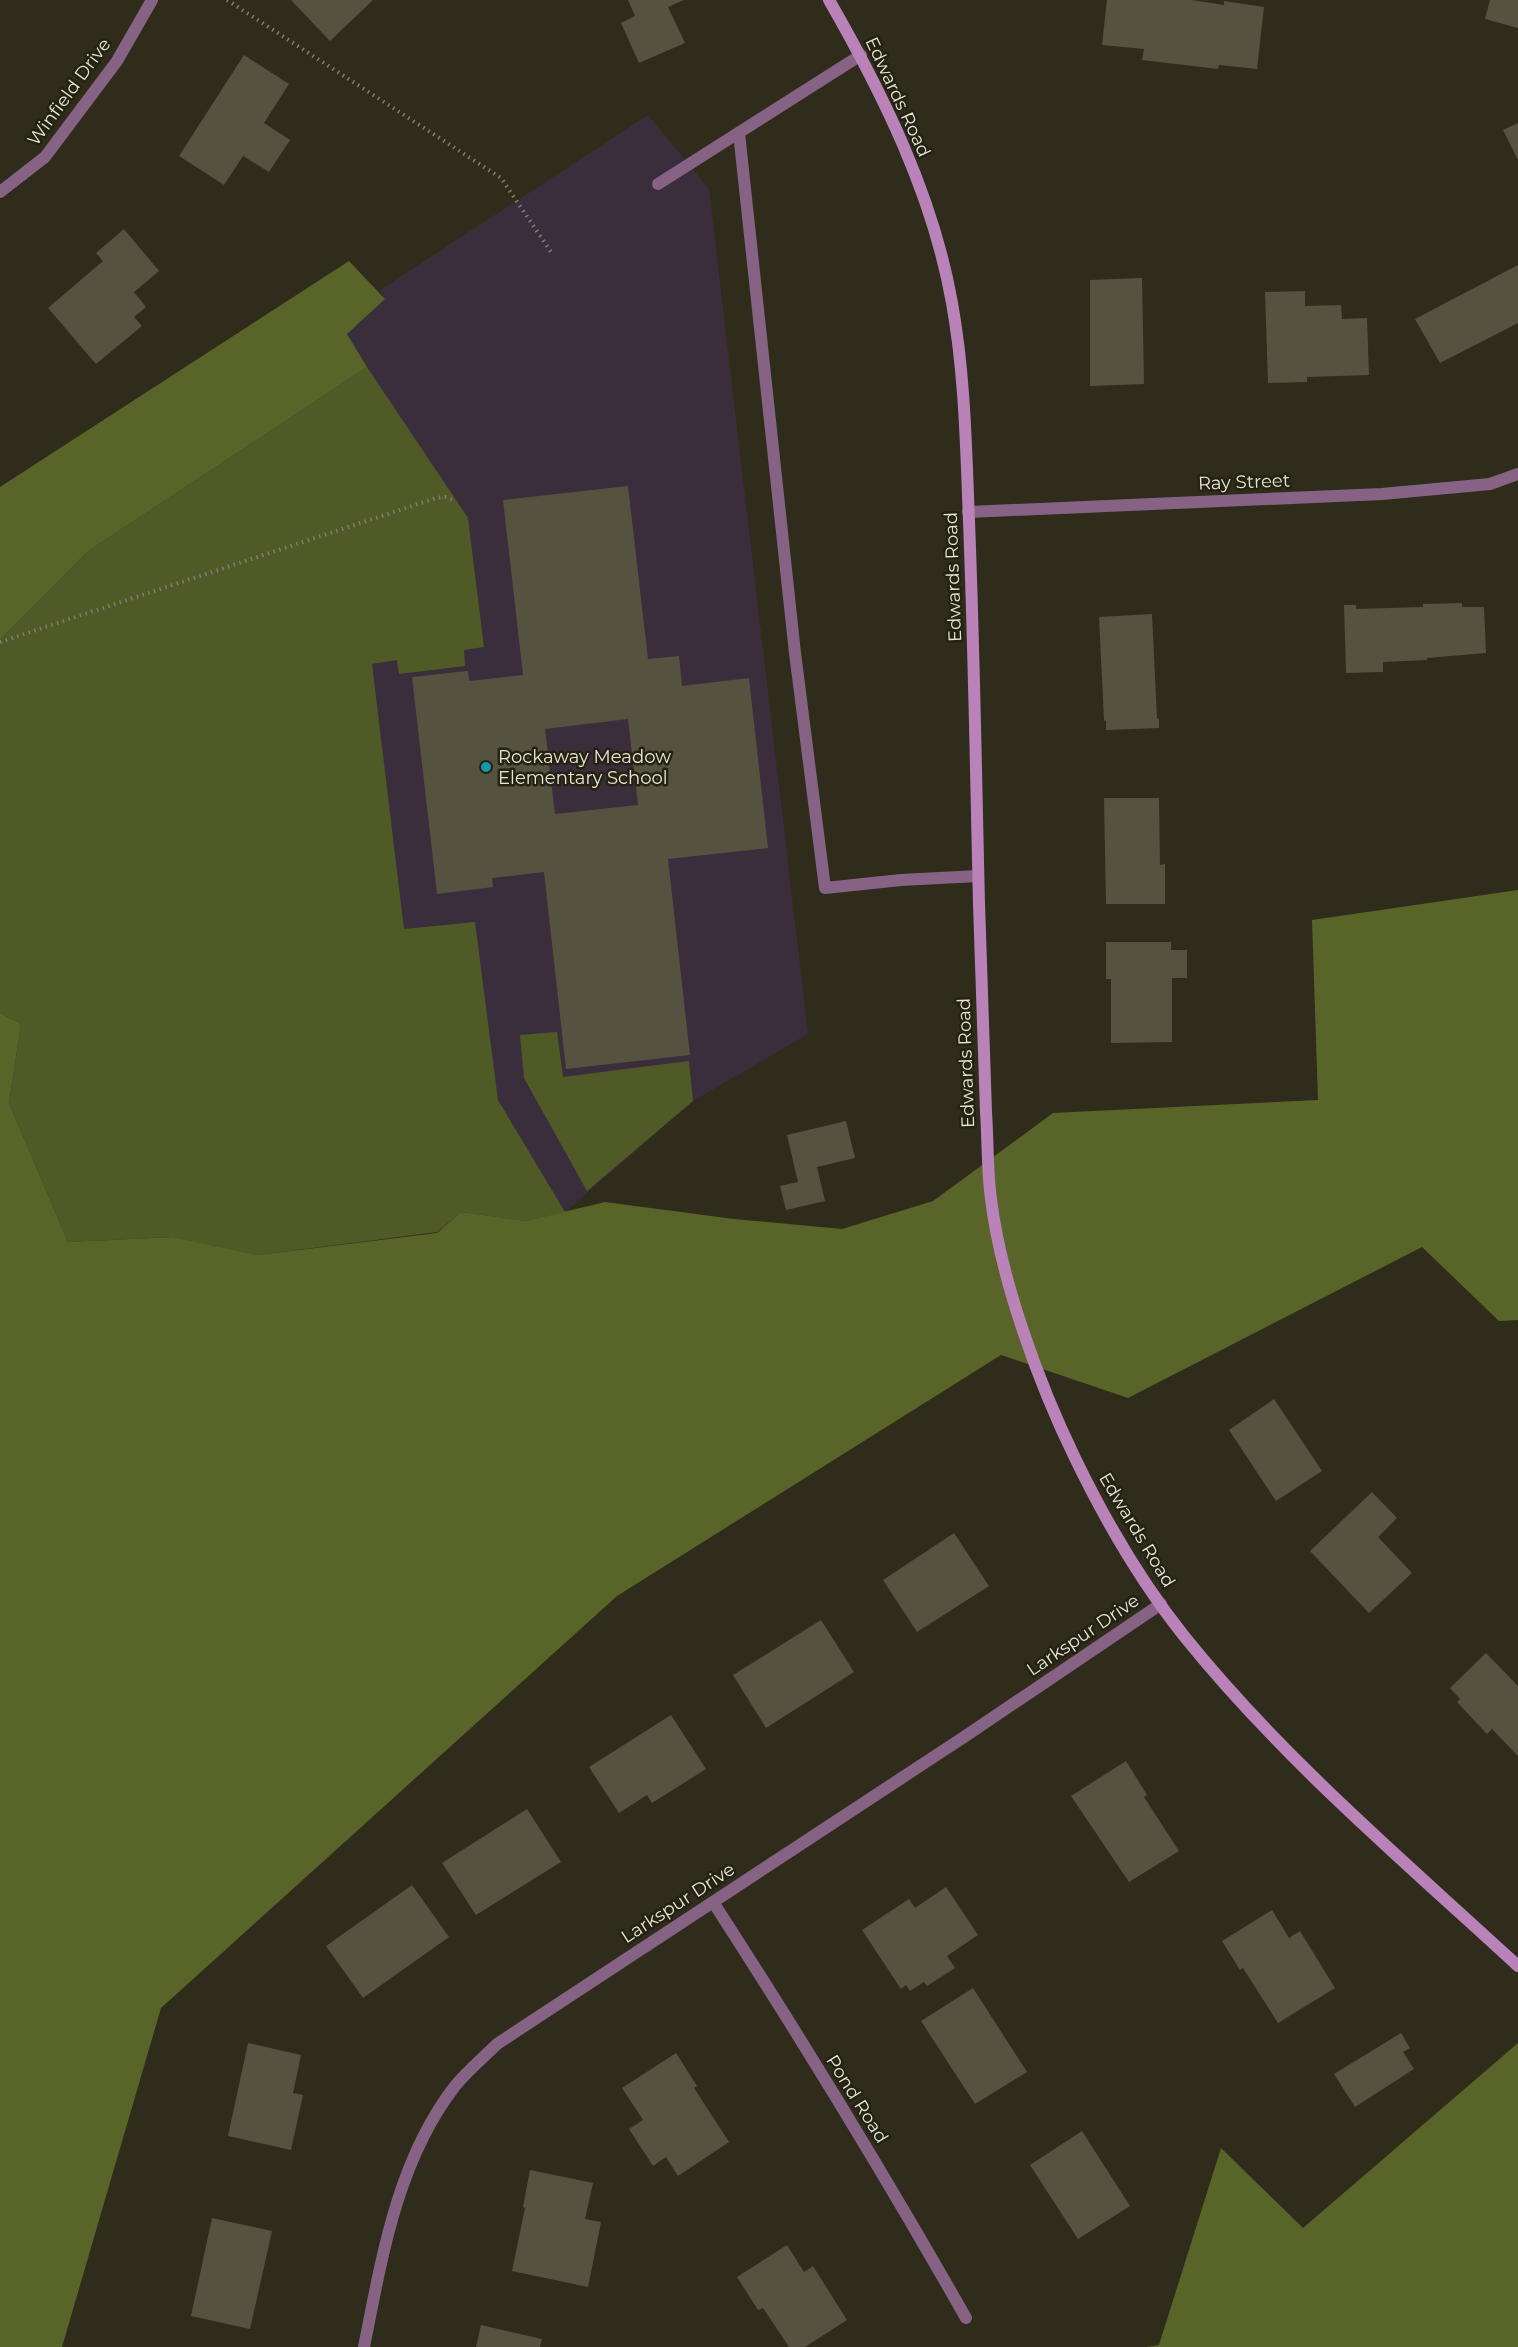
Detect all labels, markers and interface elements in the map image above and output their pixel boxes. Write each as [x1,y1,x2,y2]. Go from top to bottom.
street label: Edwards Road [861,33,935,161]
street label: Winfield Drive [23,34,115,150]
street label: Ray Street [1198,469,1290,495]
street label: Edwards Road [940,512,966,642]
place label: Rockaway Meadow Elementary School [498,746,671,789]
marker: Rockaway Meadow Elementary School [479,760,493,774]
street label: Edwards Road [953,998,979,1128]
street label: Edwards Road [1094,1469,1180,1591]
street label: Larkspur Drive [1023,1589,1144,1681]
street label: Larkspur Drive [617,1858,739,1948]
street label: Pond Road [821,2051,893,2147]

